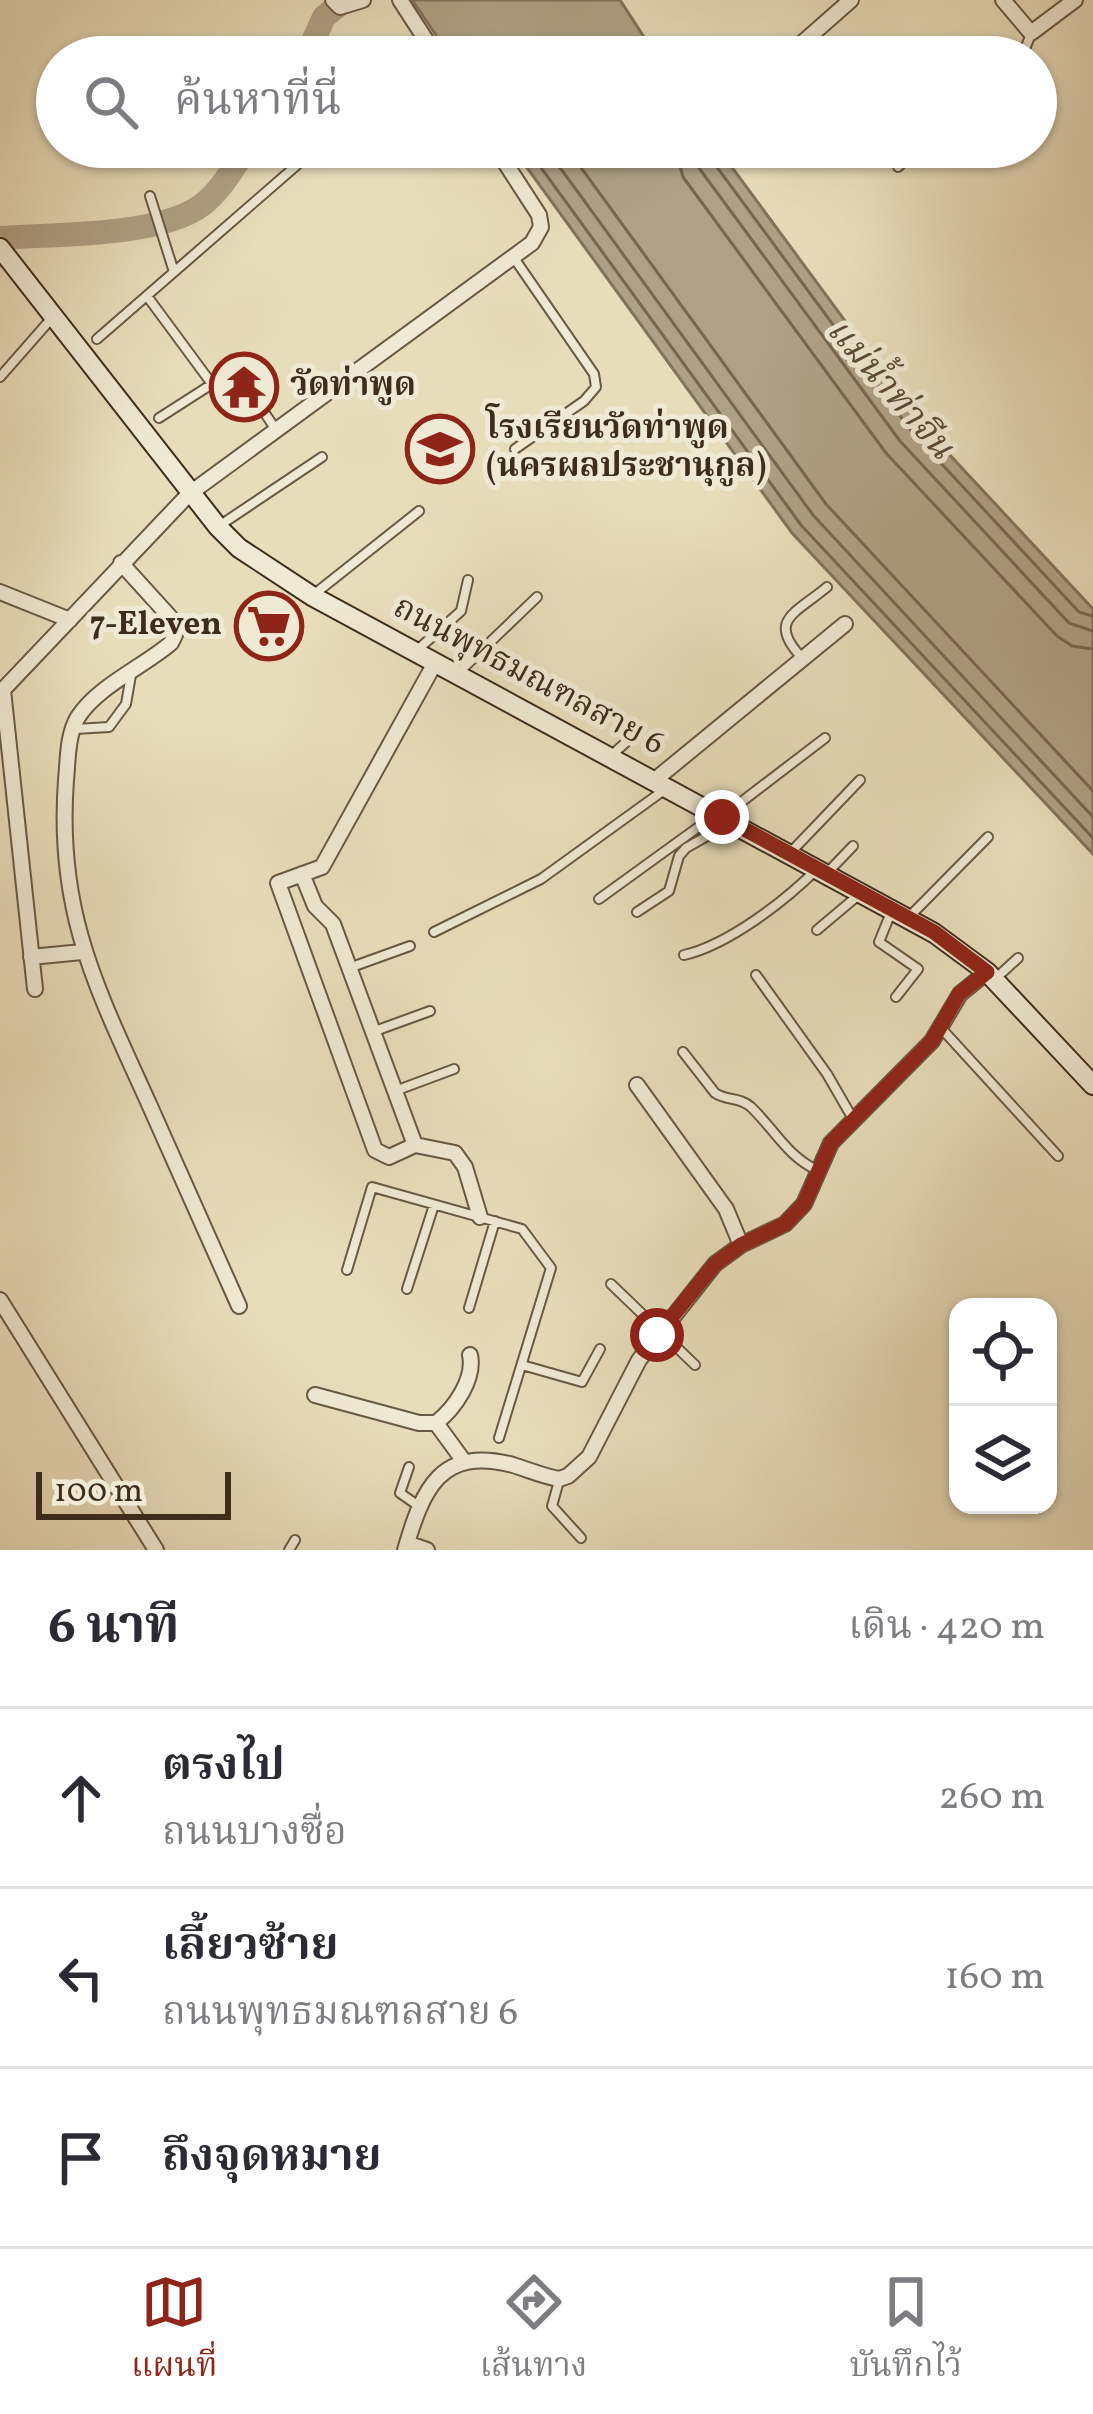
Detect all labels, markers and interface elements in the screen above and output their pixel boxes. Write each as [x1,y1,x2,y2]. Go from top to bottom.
search box [36,36,1057,168]
icon: search [78,69,144,135]
text: ค้นหาที่นี่ [174,71,342,134]
water label: แม่น้ำท่าจีน [814,305,968,472]
temple icon: วัดท่าพูด [209,352,279,422]
place label: วัดท่าพูด [290,364,416,410]
place label: โรงเรียนวัดท่าพูด (นครผลประชานุกูล) [485,403,766,491]
school or university icon: โรงเรียนวัดท่าพูด (นครผลประชานุกูล) [405,414,475,484]
street label: ถนนพุทธมณฑลสาย 6 [384,586,672,768]
supermarket icon: 7-Eleven [234,591,304,661]
place label: 7-Eleven [90,603,222,649]
route end [695,790,749,844]
map controls [949,1298,1057,1514]
button: locate [949,1298,1057,1406]
route start [630,1308,684,1362]
button: layers [949,1406,1057,1514]
scale bar [36,1466,231,1519]
text: 100 m [54,1470,143,1516]
text: 6 นาที [48,1593,179,1664]
text: เดิน · 420 m [848,1601,1045,1655]
text: ตรงไป [162,1736,285,1799]
icon: ahead [48,1765,114,1831]
text: 260 m [939,1771,1045,1825]
text: ถนนบางซื่อ [162,1807,347,1861]
text: เลี้ยวซ้าย [162,1916,338,1979]
icon: left [48,1945,114,2011]
text: 160 m [944,1951,1045,2005]
text: ถนนพุทธมณฑลสาย 6 [162,1987,518,2041]
icon: arrive [48,2125,114,2191]
text: ถึงจุดหมาย [162,2127,382,2190]
tab: แผนที่ [131,2269,218,2394]
tab: เส้นทาง [480,2269,587,2394]
tab: บันทึกไว้ [849,2269,962,2394]

